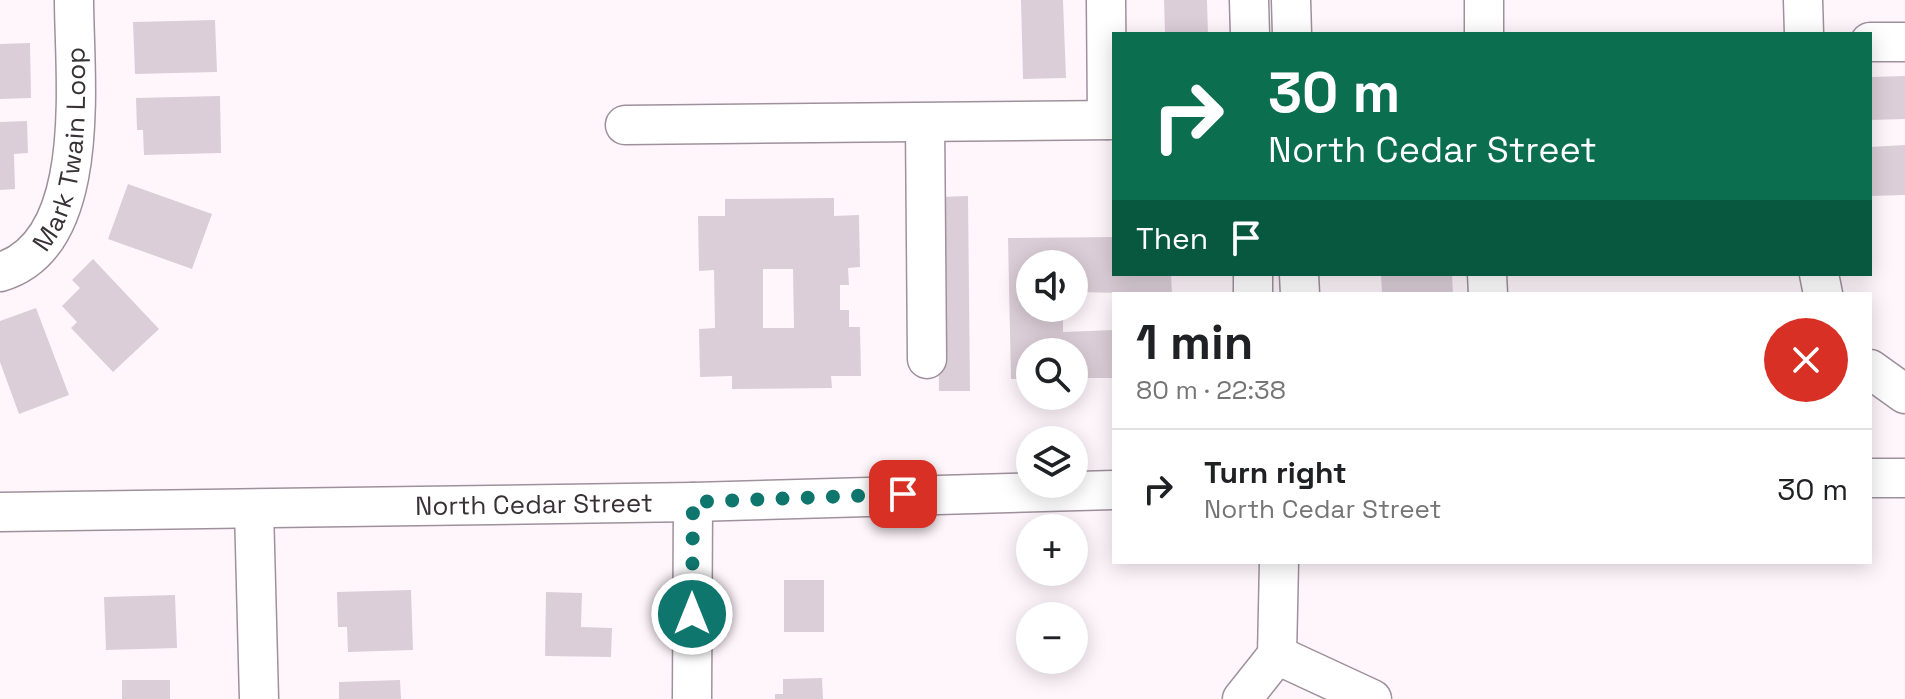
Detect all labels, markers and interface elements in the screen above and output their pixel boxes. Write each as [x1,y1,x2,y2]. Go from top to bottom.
street label: Mark Twain Loop [25,47,93,258]
text: 30 m [1268,57,1400,128]
icon: right [1136,64,1240,168]
text: North Cedar Street [1268,127,1597,173]
icon: arrive [1224,216,1268,260]
text: Then [1136,219,1208,258]
map controls [1016,250,1088,674]
button: sound [1016,250,1088,322]
text: 1 min [1136,312,1253,373]
button: close [1764,318,1848,402]
button: search [1016,338,1088,410]
text: 80 m · 22:38 [1136,373,1286,407]
button: layers [1016,426,1088,498]
text: Turn right [1204,453,1347,492]
pin [869,460,937,528]
icon: right [1136,467,1180,511]
text: 30 m [1777,470,1848,509]
icon: arrive [881,472,925,516]
street label: North Cedar Street [415,486,653,523]
text: North Cedar Street [1204,492,1441,526]
button: + [1016,514,1088,586]
position arrow [650,572,734,656]
button: − [1016,602,1088,674]

